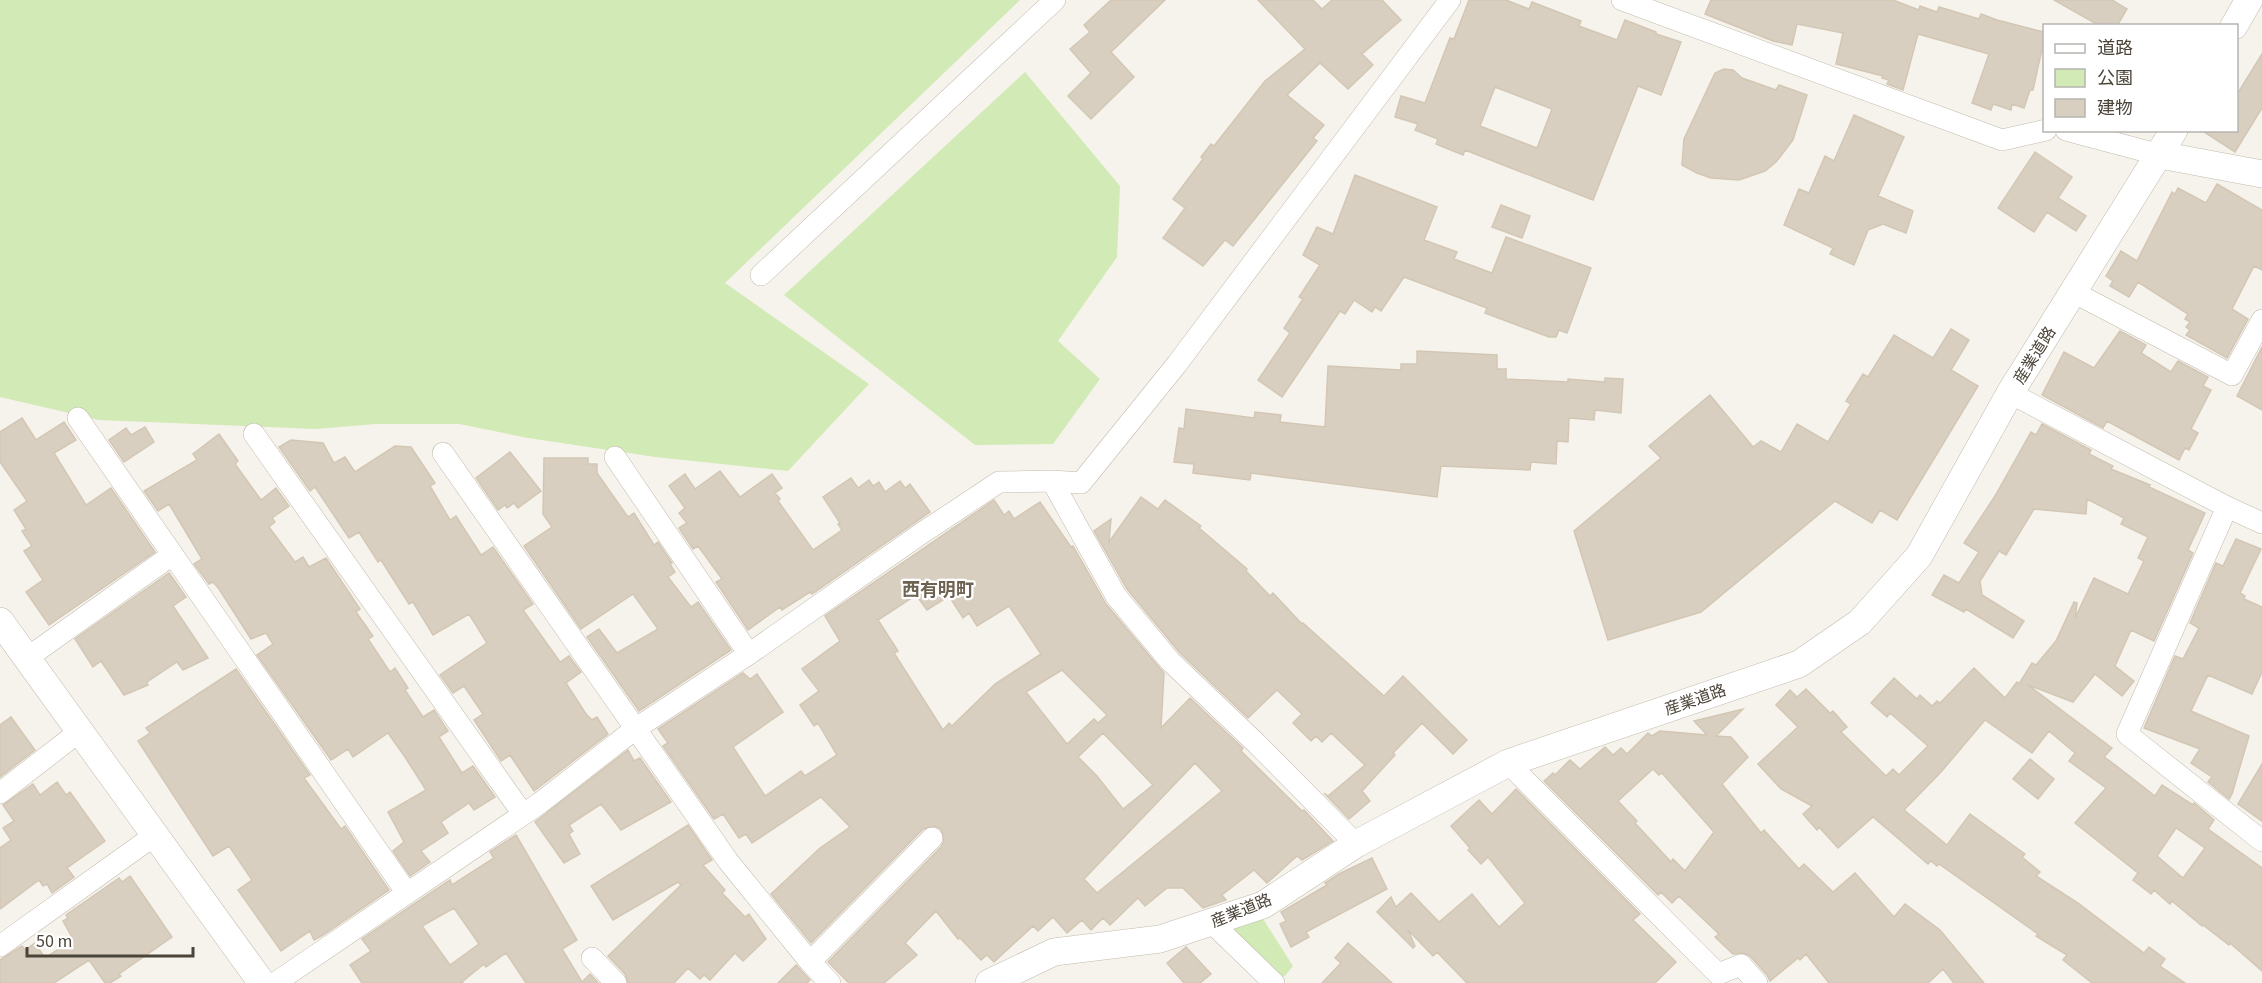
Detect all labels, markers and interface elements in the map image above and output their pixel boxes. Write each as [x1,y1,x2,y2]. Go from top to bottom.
legend [2043,24,2238,132]
text: 道路 [2097,36,2133,61]
text: 公園 [2097,66,2133,91]
text: 建物 [2097,96,2133,121]
street label: 産業道路 [2009,323,2061,389]
district label: 西有明町 [902,578,974,603]
street label: 産業道路 [1661,679,1729,721]
street label: 産業道路 [1208,889,1275,933]
scale bar [27,920,194,958]
text: 50 m [36,929,72,954]

